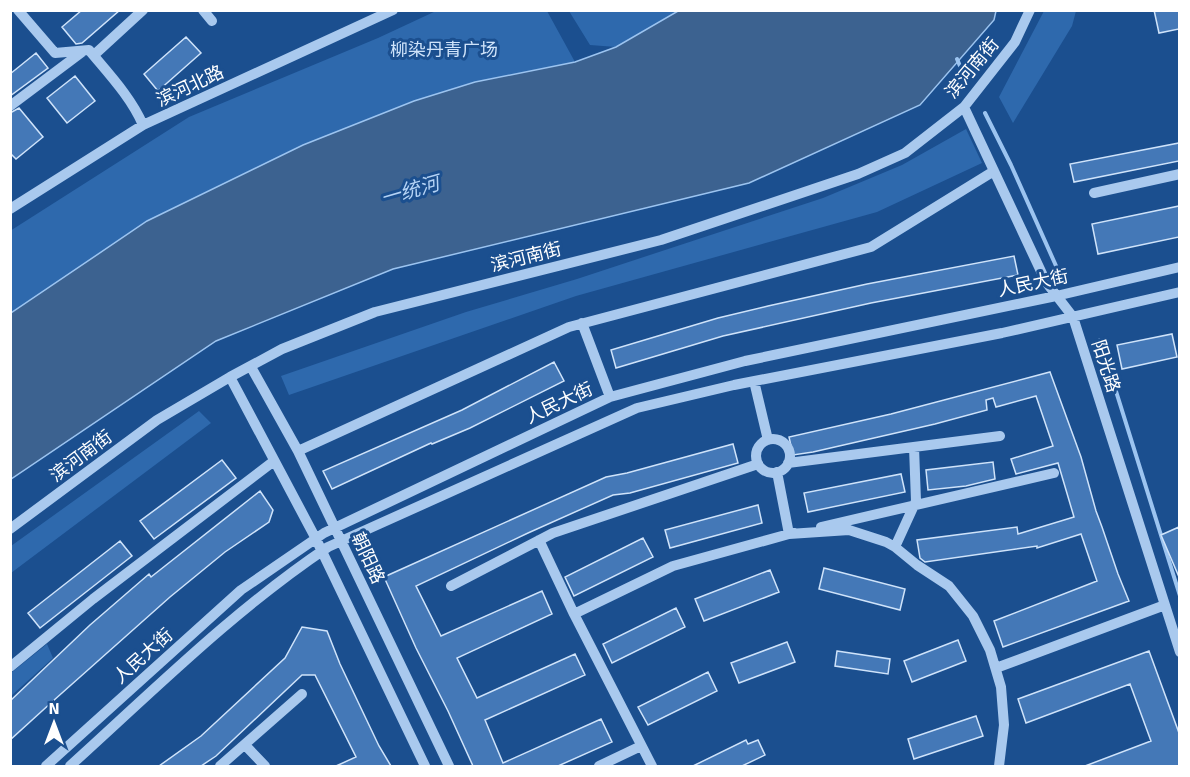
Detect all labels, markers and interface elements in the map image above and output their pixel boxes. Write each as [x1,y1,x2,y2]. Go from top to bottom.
street label: 滨河南街 [940,33,1004,103]
park label: 柳染丹青广场 [390,39,498,61]
street label: 滨河北路 [153,61,227,111]
water label: 一统河 [378,170,446,211]
street label: 滨河南街 [488,238,564,276]
street label: 人民大街 [995,265,1071,301]
street label: 阳光路 [1087,337,1125,395]
street label: 人民大街 [522,378,596,428]
street label: 滨河南街 [46,426,116,486]
street label: 朝阳路 [347,529,389,587]
street label: 人民大街 [109,624,177,688]
north arrow [24,693,84,753]
text: N [48,699,60,719]

